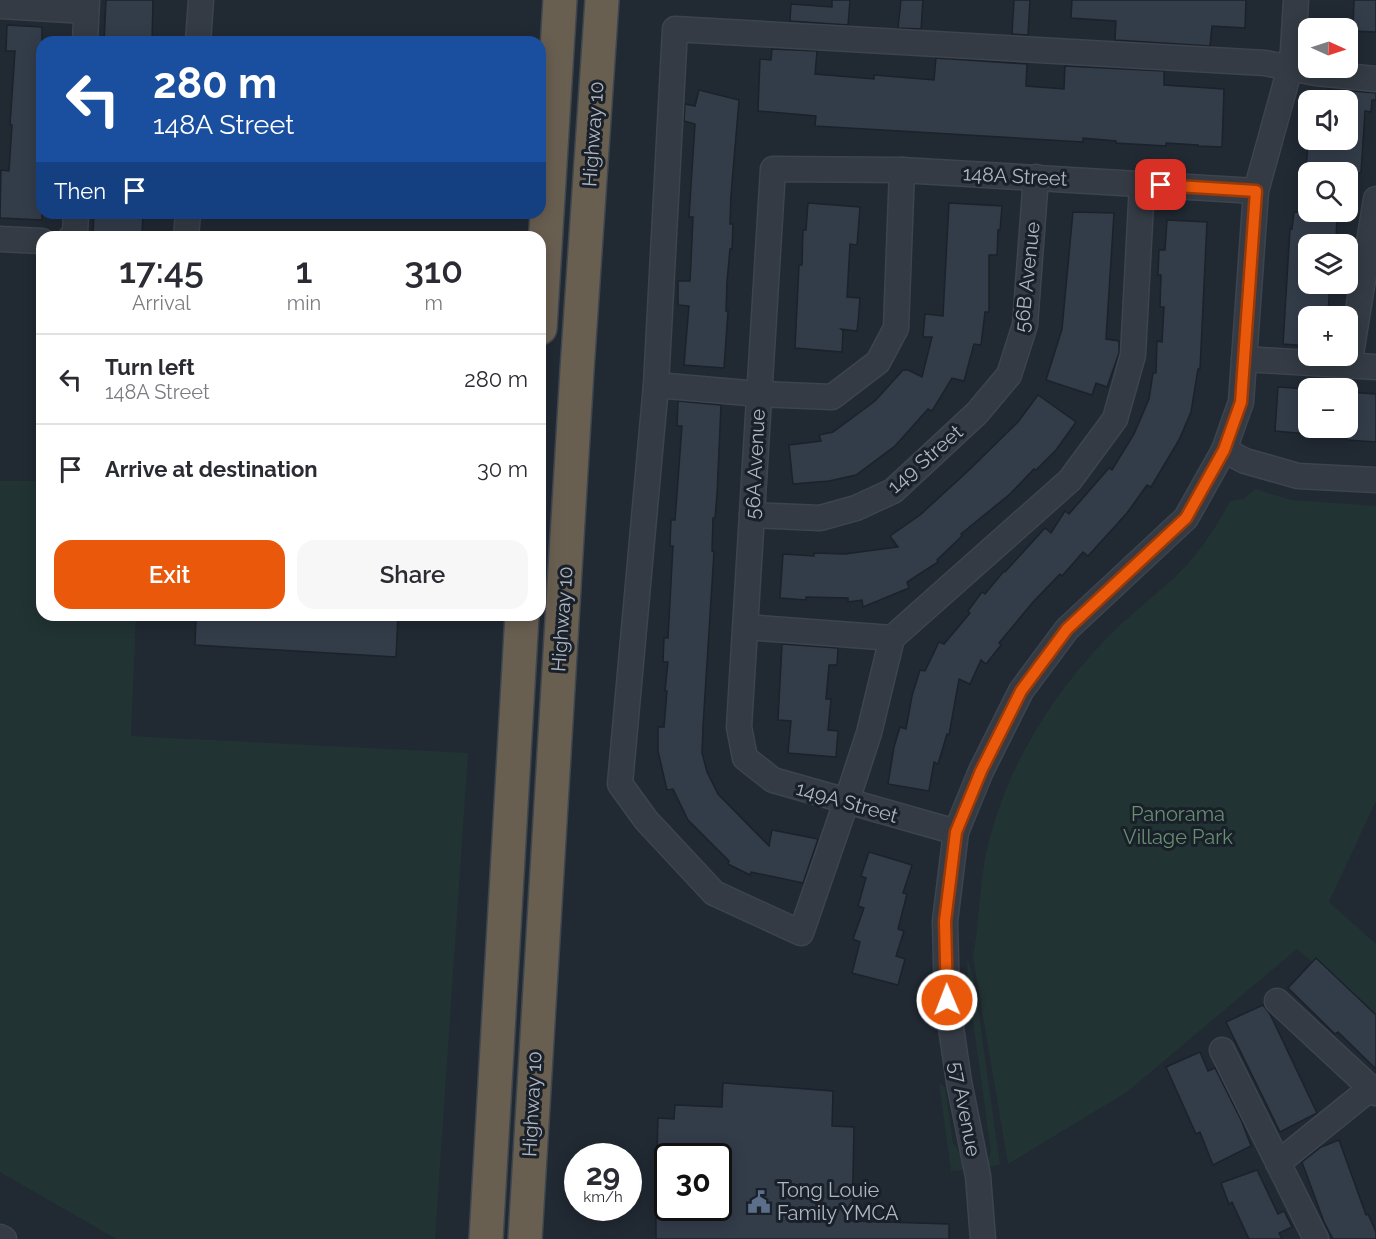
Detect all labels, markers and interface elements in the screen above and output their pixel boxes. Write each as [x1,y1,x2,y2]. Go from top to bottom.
north arrow [1298,18,1358,78]
map controls [1298,18,1358,438]
text: 280 m [153,59,277,108]
icon: left [54,60,132,138]
street label: Highway 10 [577,80,609,188]
button: sound [1298,90,1358,150]
text: 148A Street [153,109,294,140]
pin [1135,159,1186,210]
street label: 148A Street [962,161,1068,191]
button: search [1298,162,1358,222]
icon: arrive [1144,168,1177,201]
icon: arrive [118,174,151,207]
text: Then [54,178,106,204]
street label: 56B Avenue [1009,220,1045,333]
button: layers [1298,234,1358,294]
text: 17:45 [119,249,204,291]
text: 1 [296,249,312,291]
text: 310 [404,249,463,291]
text: Arrival [132,291,191,315]
text: min [287,291,321,315]
text: m [424,291,443,315]
button: + [1298,306,1358,366]
text: Turn left [105,354,195,380]
icon: left [54,363,87,396]
text: 280 m [464,366,528,392]
button: − [1298,378,1358,438]
text: 148A Street [105,380,210,404]
street label: 56A Avenue [740,408,770,520]
street label: 149 Street [883,420,968,498]
icon: arrive [54,453,87,486]
text: Arrive at destination [105,456,318,482]
text: 30 m [477,456,528,482]
button: Exit [54,540,285,609]
button: Share [297,540,528,609]
street label: Highway 10 [546,565,578,673]
street label: 149A Street [793,776,901,828]
park label: Panorama Village Park [1123,802,1233,849]
position arrow [915,968,979,1032]
street label: Highway 10 [517,1051,547,1157]
street label: 57 Avenue [944,1059,986,1159]
speed limit sign: 30 [654,1143,732,1221]
text: 29 [586,1157,620,1192]
place label: Tong Louie Family YMCA [777,1178,899,1225]
text: km/h [583,1188,623,1206]
public building icon: Tong Louie Family YMCA [746,1189,772,1215]

